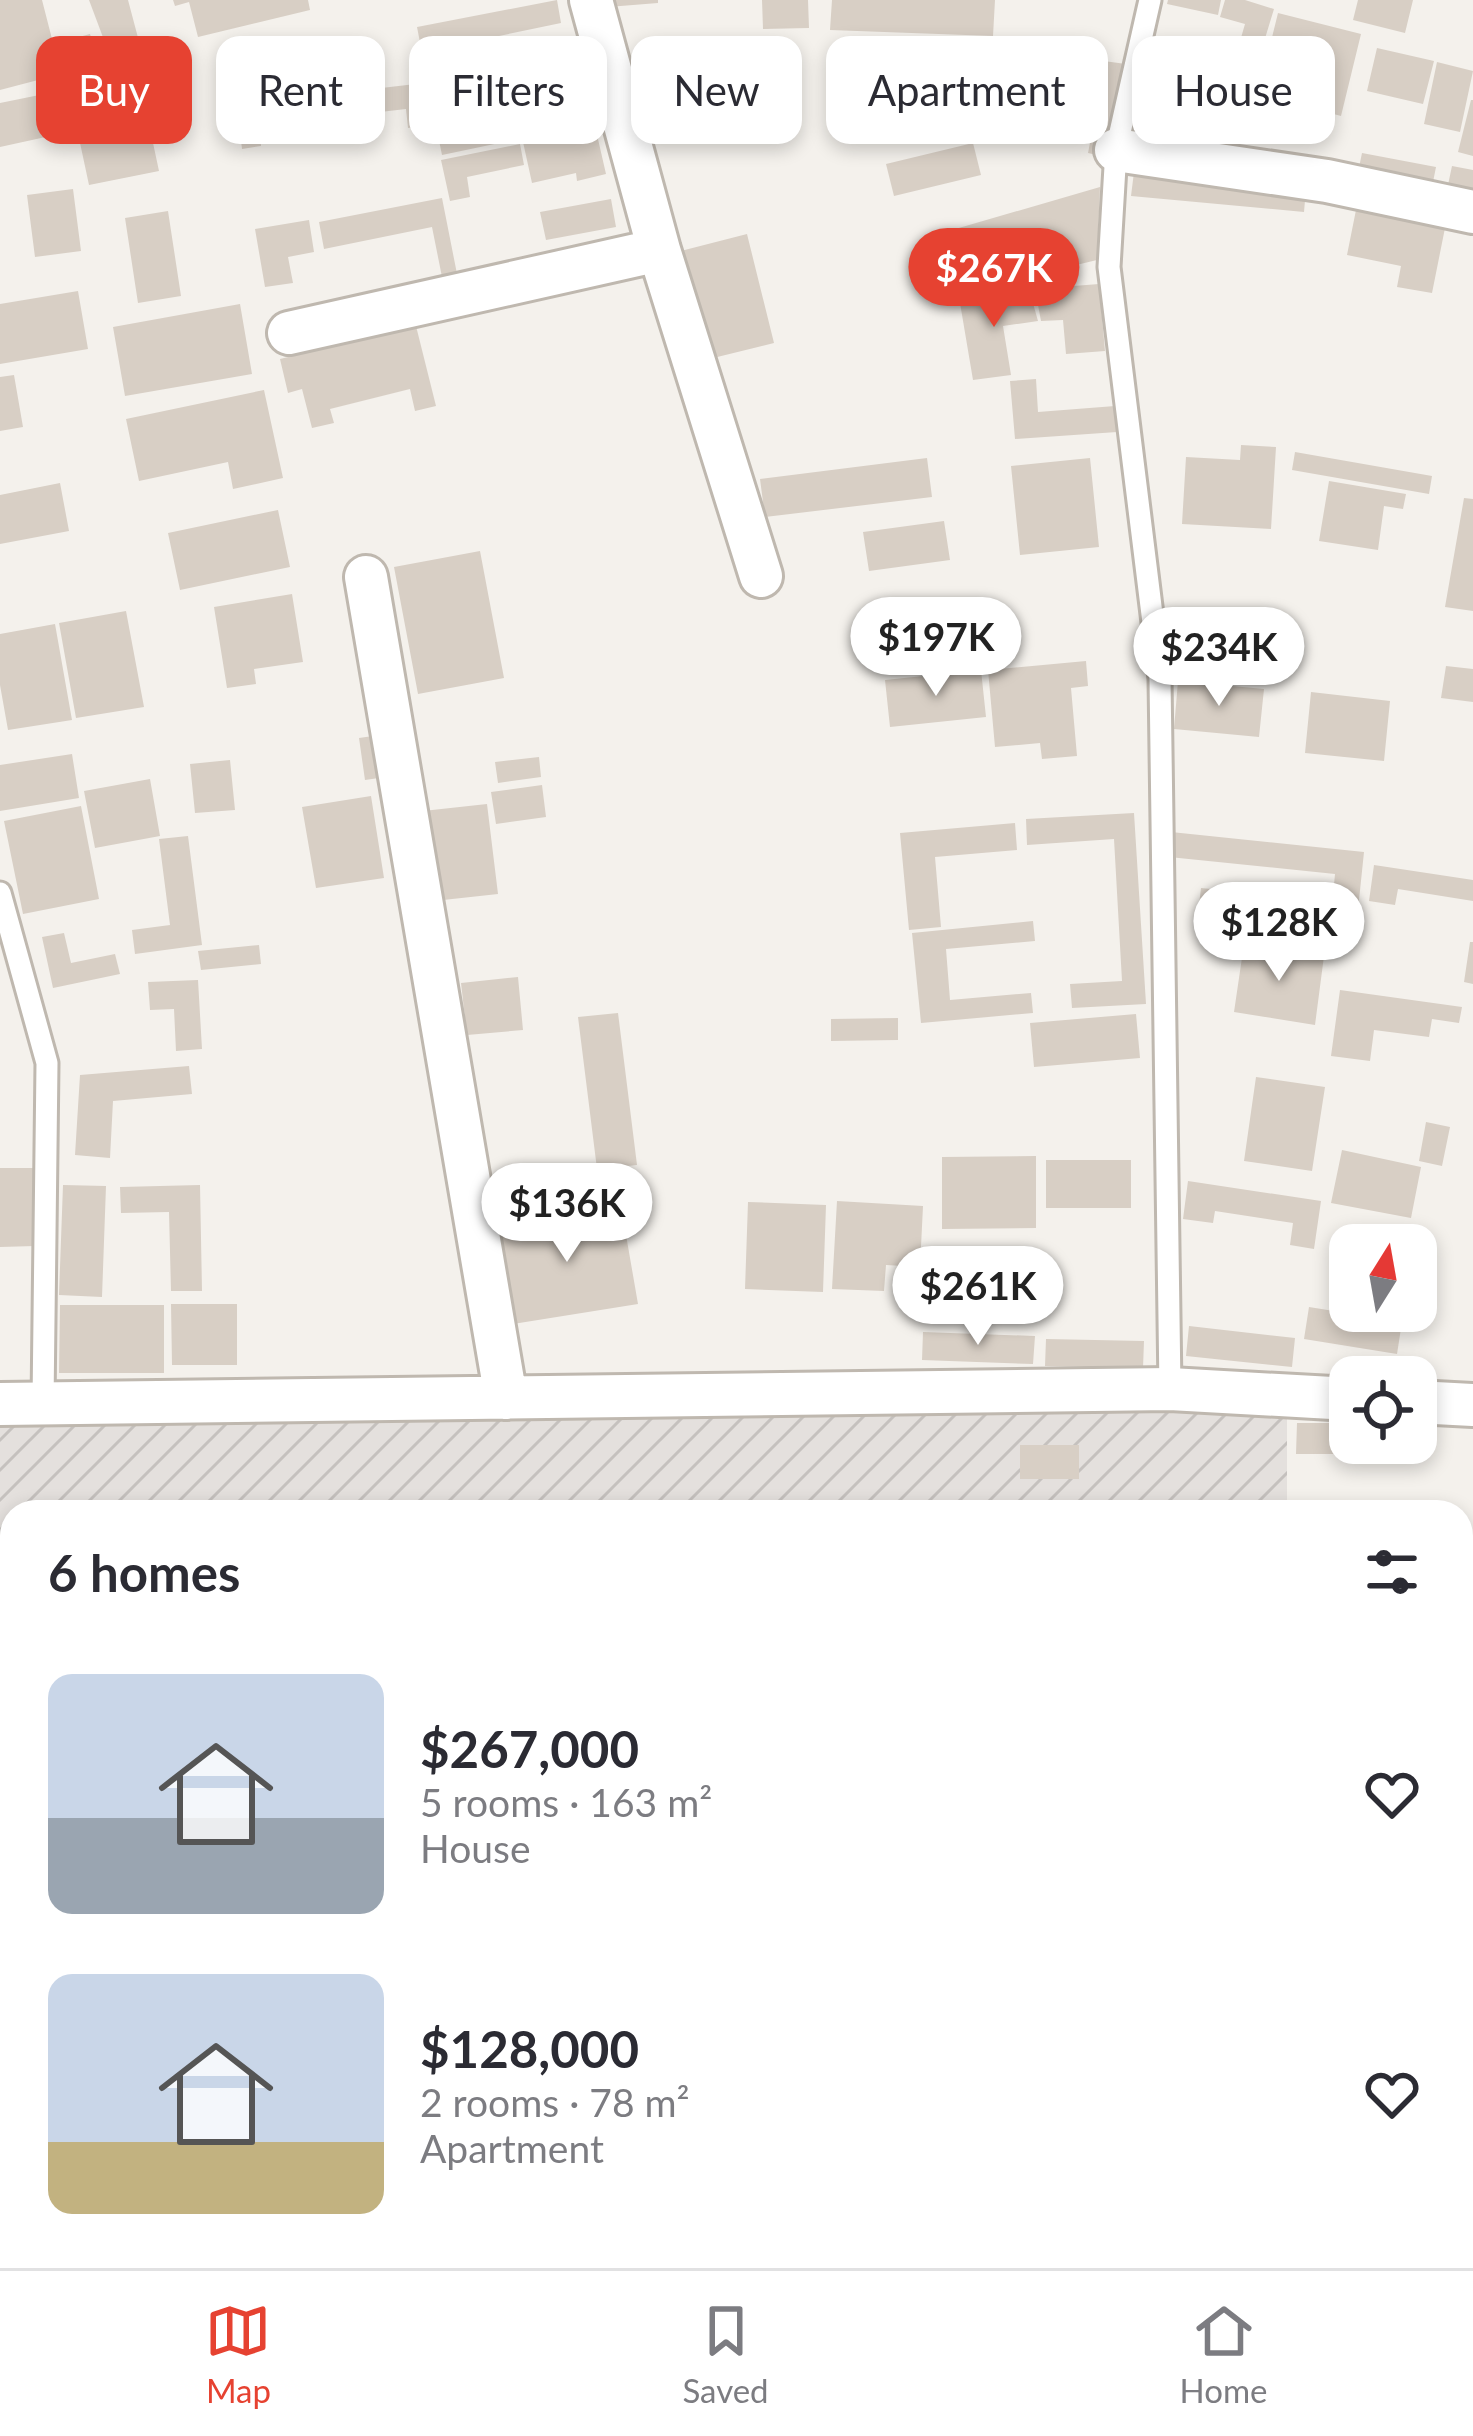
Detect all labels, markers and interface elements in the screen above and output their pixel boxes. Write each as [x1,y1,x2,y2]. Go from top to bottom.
chip: Buy [36,36,192,144]
chip: Rent [216,36,385,144]
chip: Filters [409,36,607,144]
chip: New [631,36,802,144]
chip: Apartment [826,36,1108,144]
chip: House [1132,36,1335,144]
pin: $267K [910,228,1078,330]
text: $267K [935,244,1053,290]
pin: $197K [852,597,1020,699]
pin: $234K [1135,607,1303,709]
text: $197K [877,613,995,659]
text: $234K [1160,623,1278,669]
pin: $128K [1195,882,1363,984]
text: $128K [1220,898,1338,944]
pin: $136K [483,1163,651,1265]
text: $136K [508,1179,626,1225]
north arrow [1329,1224,1437,1332]
map controls [1329,1224,1437,1464]
pin: $261K [894,1246,1062,1348]
text: $261K [919,1262,1037,1308]
button: locate [1329,1356,1437,1464]
icon: filters [1359,1539,1425,1605]
text: 6 homes [48,1542,240,1603]
text: $267,000 [420,1718,639,1779]
icon: home [144,1722,288,1866]
icon: heart [1359,1761,1425,1827]
text: 5 rooms · 163 m² [420,1779,712,1825]
text: House [420,1825,531,1871]
text: $128,000 [420,2018,639,2079]
icon: home [144,2022,288,2166]
icon: heart [1359,2061,1425,2127]
text: 2 rooms · 78 m² [420,2079,690,2125]
text: Apartment [420,2125,604,2171]
tab: Map [205,2298,271,2410]
tab: Saved [682,2298,769,2410]
tab: Home [1180,2298,1268,2410]

